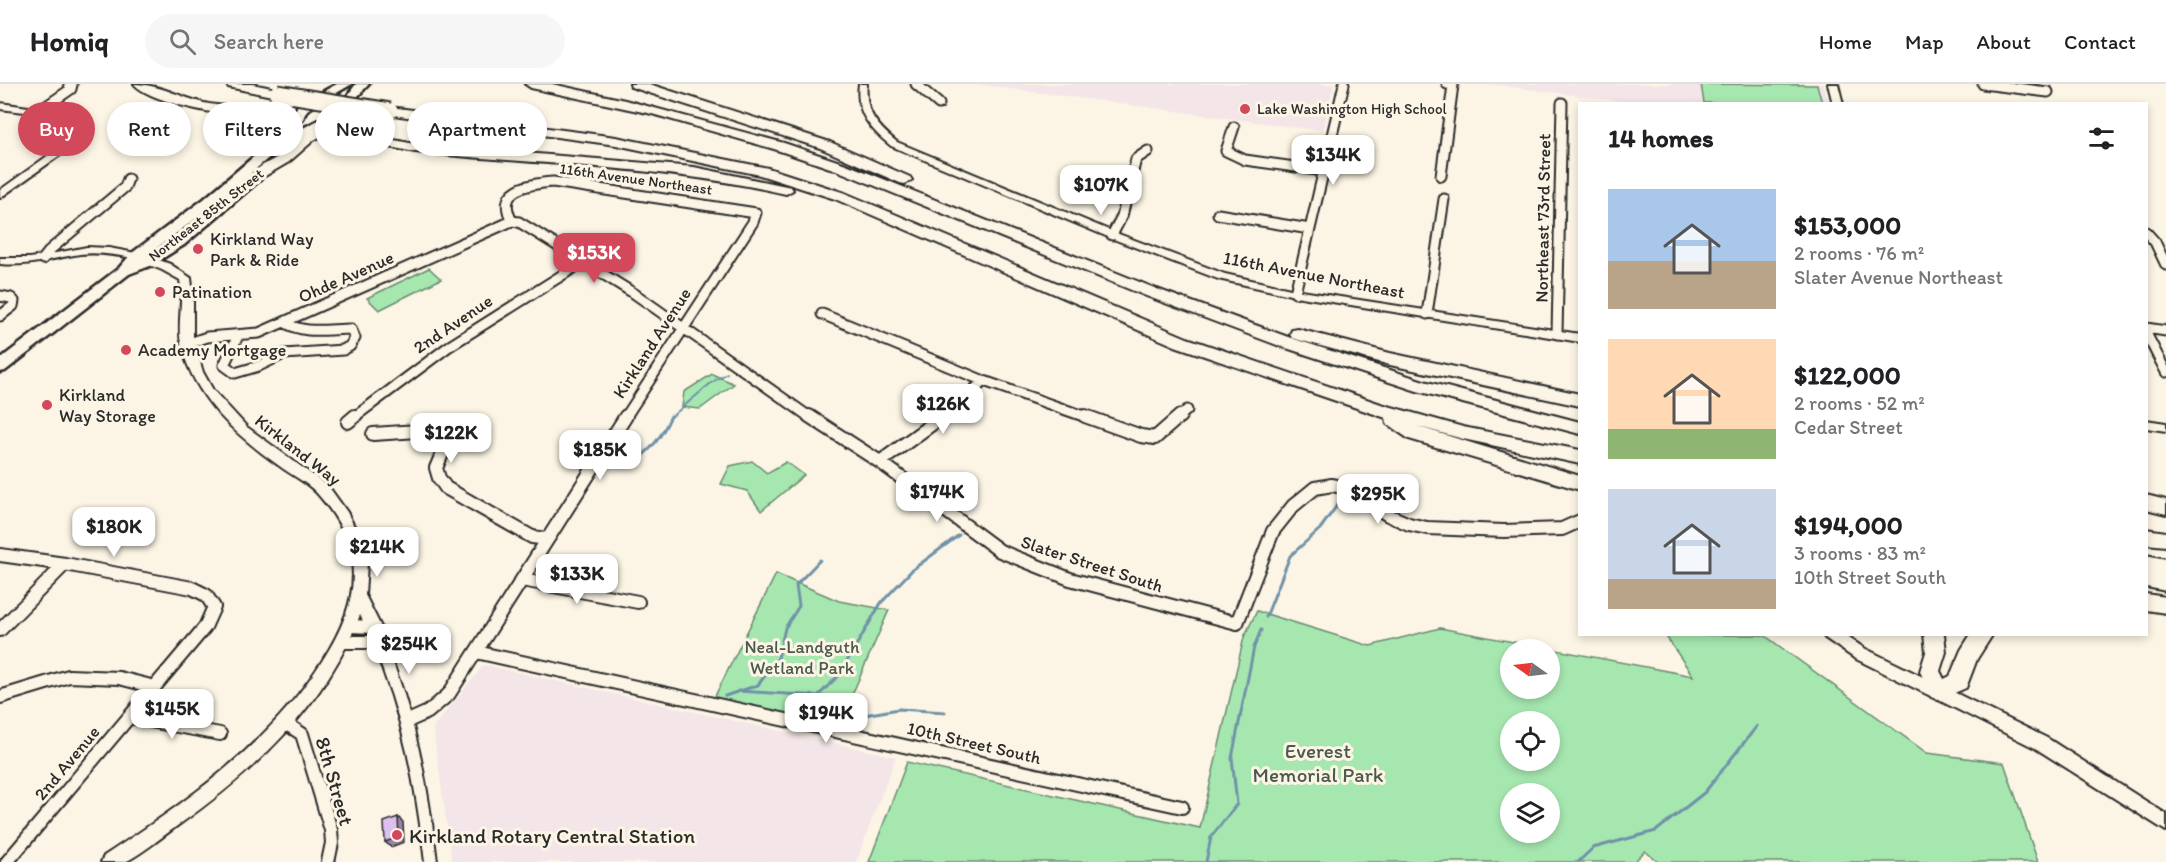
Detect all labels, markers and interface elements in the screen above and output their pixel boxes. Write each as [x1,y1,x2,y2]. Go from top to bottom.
search box [145,14,565,68]
text: Homiq [30,24,109,58]
icon: search [166,25,199,58]
text: Search here [214,28,324,55]
text: Home [1819,29,1872,54]
text: Map [1905,29,1944,54]
text: About [1977,29,2031,54]
text: Contact [2064,29,2136,54]
place label: Lake Washington High School [1257,100,1448,118]
chip: Buy [18,102,95,156]
chip: Rent [107,102,191,156]
chip: Filters [203,102,303,156]
chip: New [315,102,395,156]
chip: Apartment [407,102,547,156]
marker: Lake Washington High School [1238,102,1252,116]
text: 14 homes [1608,122,1714,154]
icon: filters [2085,122,2118,155]
street label: Northeast 73rd Street [1531,133,1555,303]
pin: $134K [1291,135,1375,186]
text: $134K [1305,142,1361,166]
street label: 116th Avenue Northeast [559,159,714,199]
street label: Northeast 85th Street [145,164,267,266]
pin: $107K [1059,165,1143,216]
text: $107K [1074,172,1128,196]
text: $153,000 [1794,209,1901,241]
icon: home [1656,213,1728,285]
place label: Kirkland Way Park & Ride [210,228,314,271]
pin: $153K [552,233,636,284]
text: $153K [567,240,621,264]
text: 2 rooms · 76 m² [1794,241,1924,265]
marker: Kirkland Way Park & Ride [191,242,205,256]
street label: Ohde Avenue [295,246,397,308]
street label: 116th Avenue Northeast [1221,247,1407,303]
text: Slater Avenue Northeast [1794,265,2003,289]
place label: Patination [172,281,252,303]
street label: Kirkland Avenue [608,284,696,402]
marker: Patination [153,285,167,299]
street label: 2nd Avenue [409,290,497,358]
place label: Academy Mortgage [138,339,286,361]
marker: Academy Mortgage [119,343,133,357]
text: $122,000 [1794,359,1901,391]
icon: home [1656,363,1728,435]
place label: Kirkland Way Storage [59,384,156,427]
pin: $126K [901,384,985,435]
text: $126K [916,391,970,415]
text: 2 rooms · 52 m² [1794,391,1925,415]
marker: Kirkland Way Storage [40,398,54,412]
street label: Kirkland Way [250,409,346,491]
pin: $122K [409,413,493,464]
text: Cedar Street [1794,415,1903,439]
text: $122K [424,420,478,444]
pin: $185K [558,430,642,481]
text: $185K [573,437,627,461]
pin: $174K [895,472,979,523]
pin: $295K [1336,474,1420,525]
text: $174K [910,479,964,503]
text: $295K [1351,481,1405,505]
pin: $180K [72,507,156,558]
text: $194,000 [1794,509,1903,541]
icon: home [1656,513,1728,585]
text: $180K [86,514,142,538]
pin: $214K [335,527,419,578]
street label: Slater Street South [1018,531,1166,597]
text: $214K [350,534,404,558]
text: 3 rooms · 83 m² [1794,541,1926,565]
pin: $133K [535,554,619,605]
text: $133K [550,561,604,585]
text: 10th Street South [1794,565,1946,589]
pin: $254K [367,624,451,675]
text: $254K [381,631,437,655]
park label: Neal-Landguth Wetland Park [744,636,860,679]
north arrow [1500,639,1560,699]
map controls [1500,639,1560,843]
pin: $145K [130,689,214,740]
pin: $194K [784,693,868,744]
text: $145K [145,696,199,720]
text: $194K [799,700,853,724]
button: locate [1500,711,1560,771]
street label: 10th Street South [905,717,1044,769]
street label: 2nd Avenue [30,721,104,805]
street label: 8th Street [310,734,360,828]
park label: Everest Memorial Park [1252,738,1384,787]
button: layers [1500,783,1560,843]
place label: Kirkland Rotary Central Station [409,823,695,848]
marker: Kirkland Rotary Central Station [390,828,404,842]

